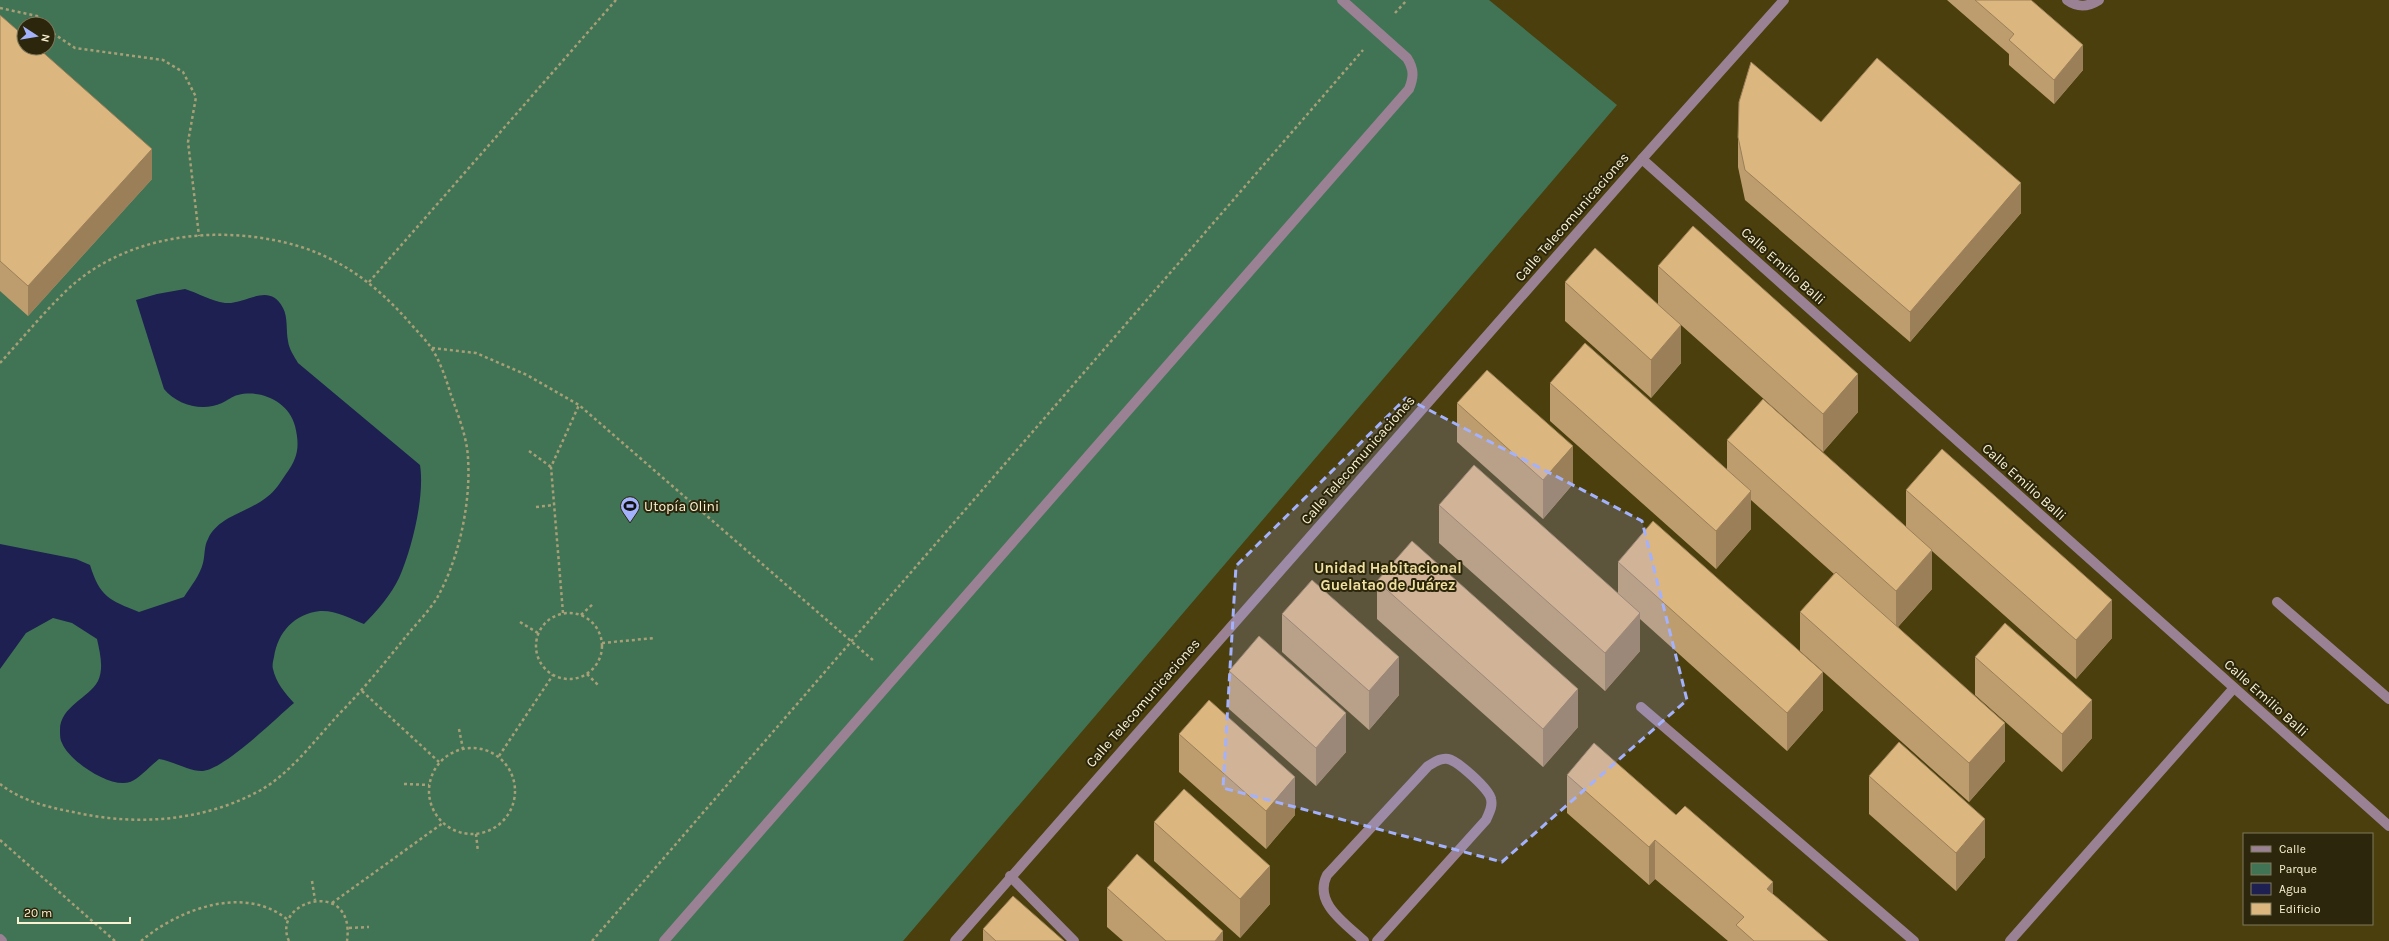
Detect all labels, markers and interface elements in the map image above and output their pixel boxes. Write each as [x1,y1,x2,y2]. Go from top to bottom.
north arrow [16,16,56,56]
text: N [38,33,52,43]
street label: Calle Telecomunicaciones [1511,149,1633,285]
street label: Calle Emilio Balli [1737,224,1829,308]
street label: Calle Telecomunicaciones [1297,392,1419,528]
street label: Calle Emilio Balli [1978,440,2070,524]
sports icon: Utopía Olini [619,495,641,523]
place label: Utopía Olini [644,498,719,515]
district label: Unidad Habitacional Guelatao de Juárez [1314,559,1462,594]
street label: Calle Telecomunicaciones [1082,635,1204,771]
street label: Calle Emilio Balli [2220,656,2312,740]
legend [2243,833,2373,925]
text: Calle [2279,842,2306,856]
text: Parque [2279,862,2317,876]
text: Agua [2279,882,2307,896]
scale bar [18,899,130,925]
text: Edificio [2279,902,2320,916]
text: 20 m [24,906,52,920]

